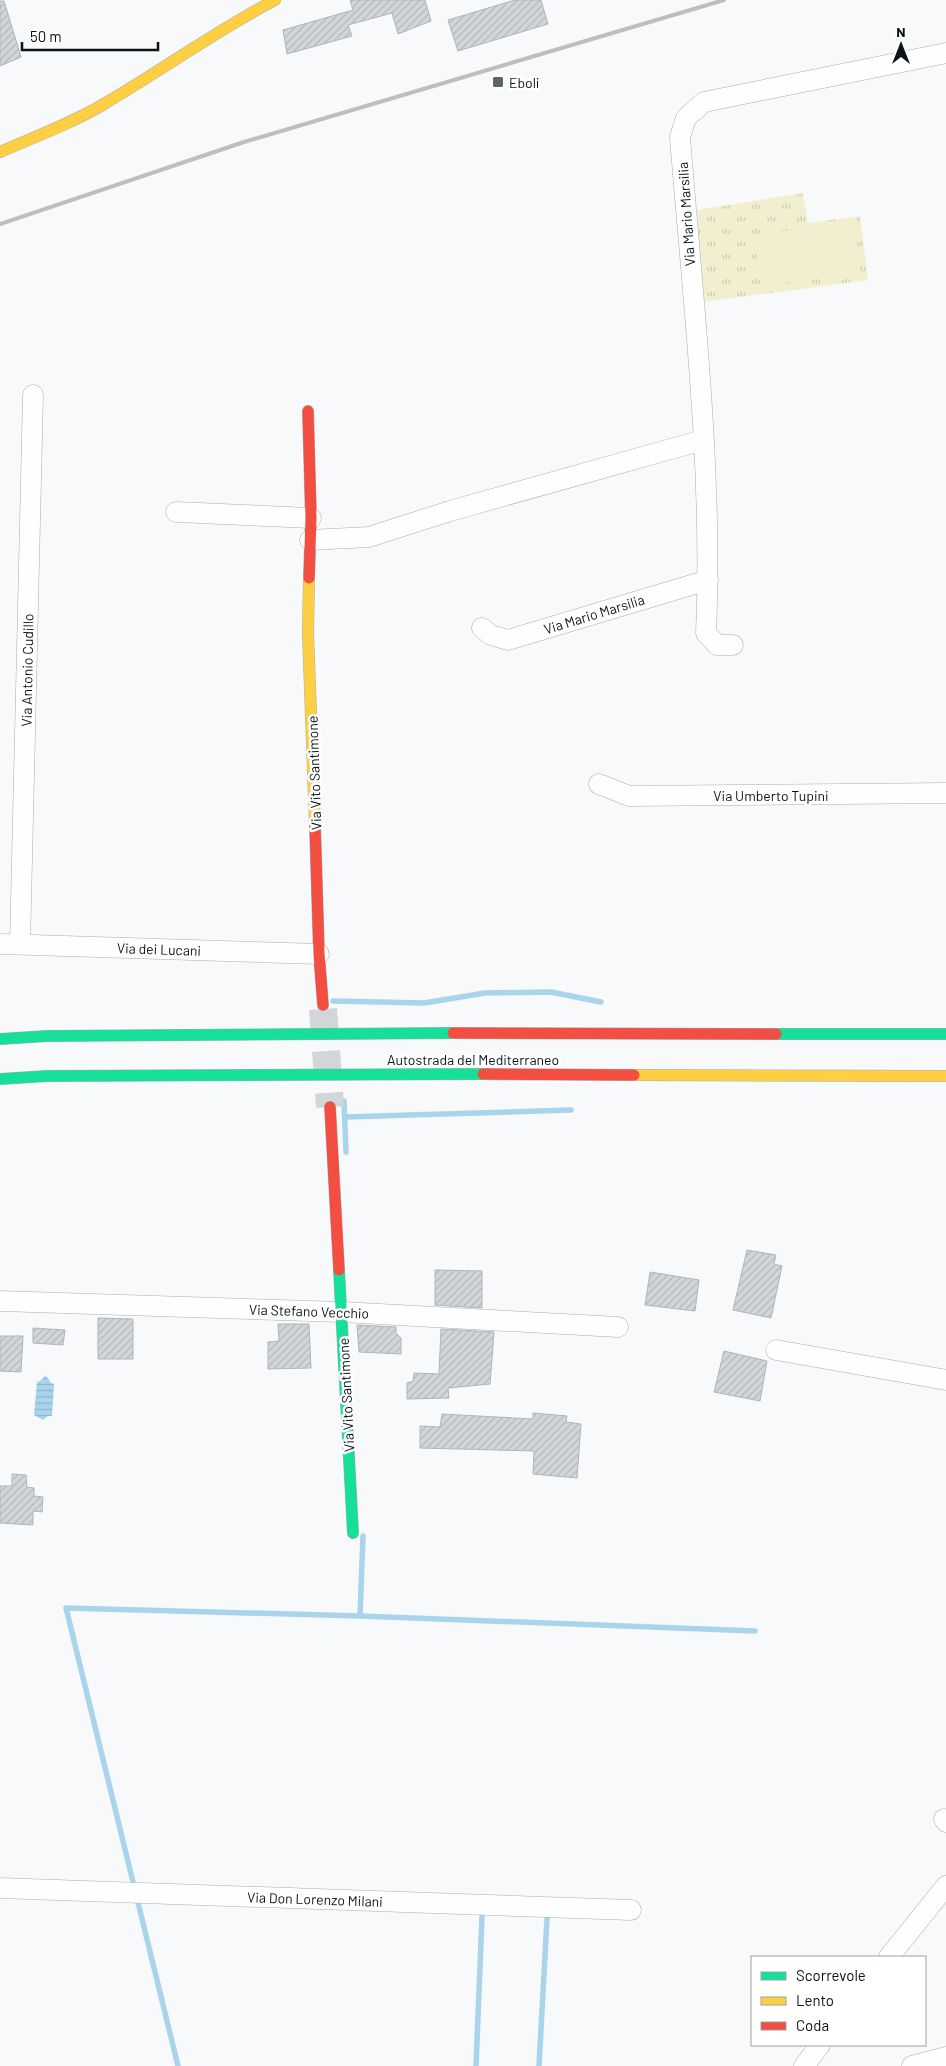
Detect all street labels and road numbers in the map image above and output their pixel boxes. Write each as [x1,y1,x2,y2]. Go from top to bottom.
street label: Via Mario Marsilia [674,161,698,267]
street label: Via Mario Marsilia [542,591,646,637]
street label: Via Antonio Cudillo [18,613,36,727]
street label: Via Vito Santimone [304,716,324,830]
street label: Via Umberto Tupini [713,787,829,804]
street label: Via dei Lucani [117,939,201,959]
street label: Autostrada del Mediterraneo [387,1051,559,1068]
street label: Via Stefano Vecchio [249,1300,369,1322]
street label: Via Vito Santimone [335,1337,357,1453]
street label: Via Don Lorenzo Milani [247,1888,383,1910]

